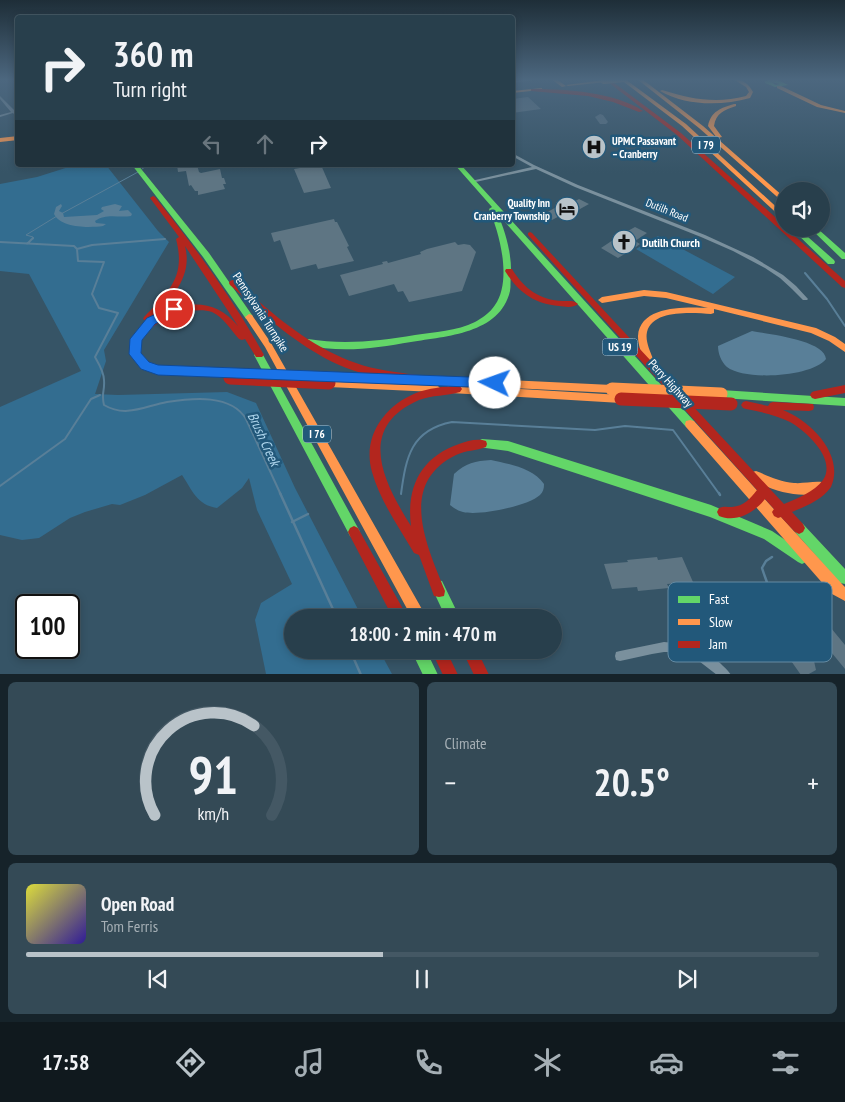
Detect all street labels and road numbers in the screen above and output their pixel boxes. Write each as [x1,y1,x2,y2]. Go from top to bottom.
road number: I 79 [692,136,720,154]
street label: Dutilh Road [644,195,690,225]
street label: Pennsylvania Turnpike [230,269,292,355]
road number: US 19 [602,338,638,356]
street label: Perry Highway [646,356,697,410]
road number: I 76 [303,426,331,442]

